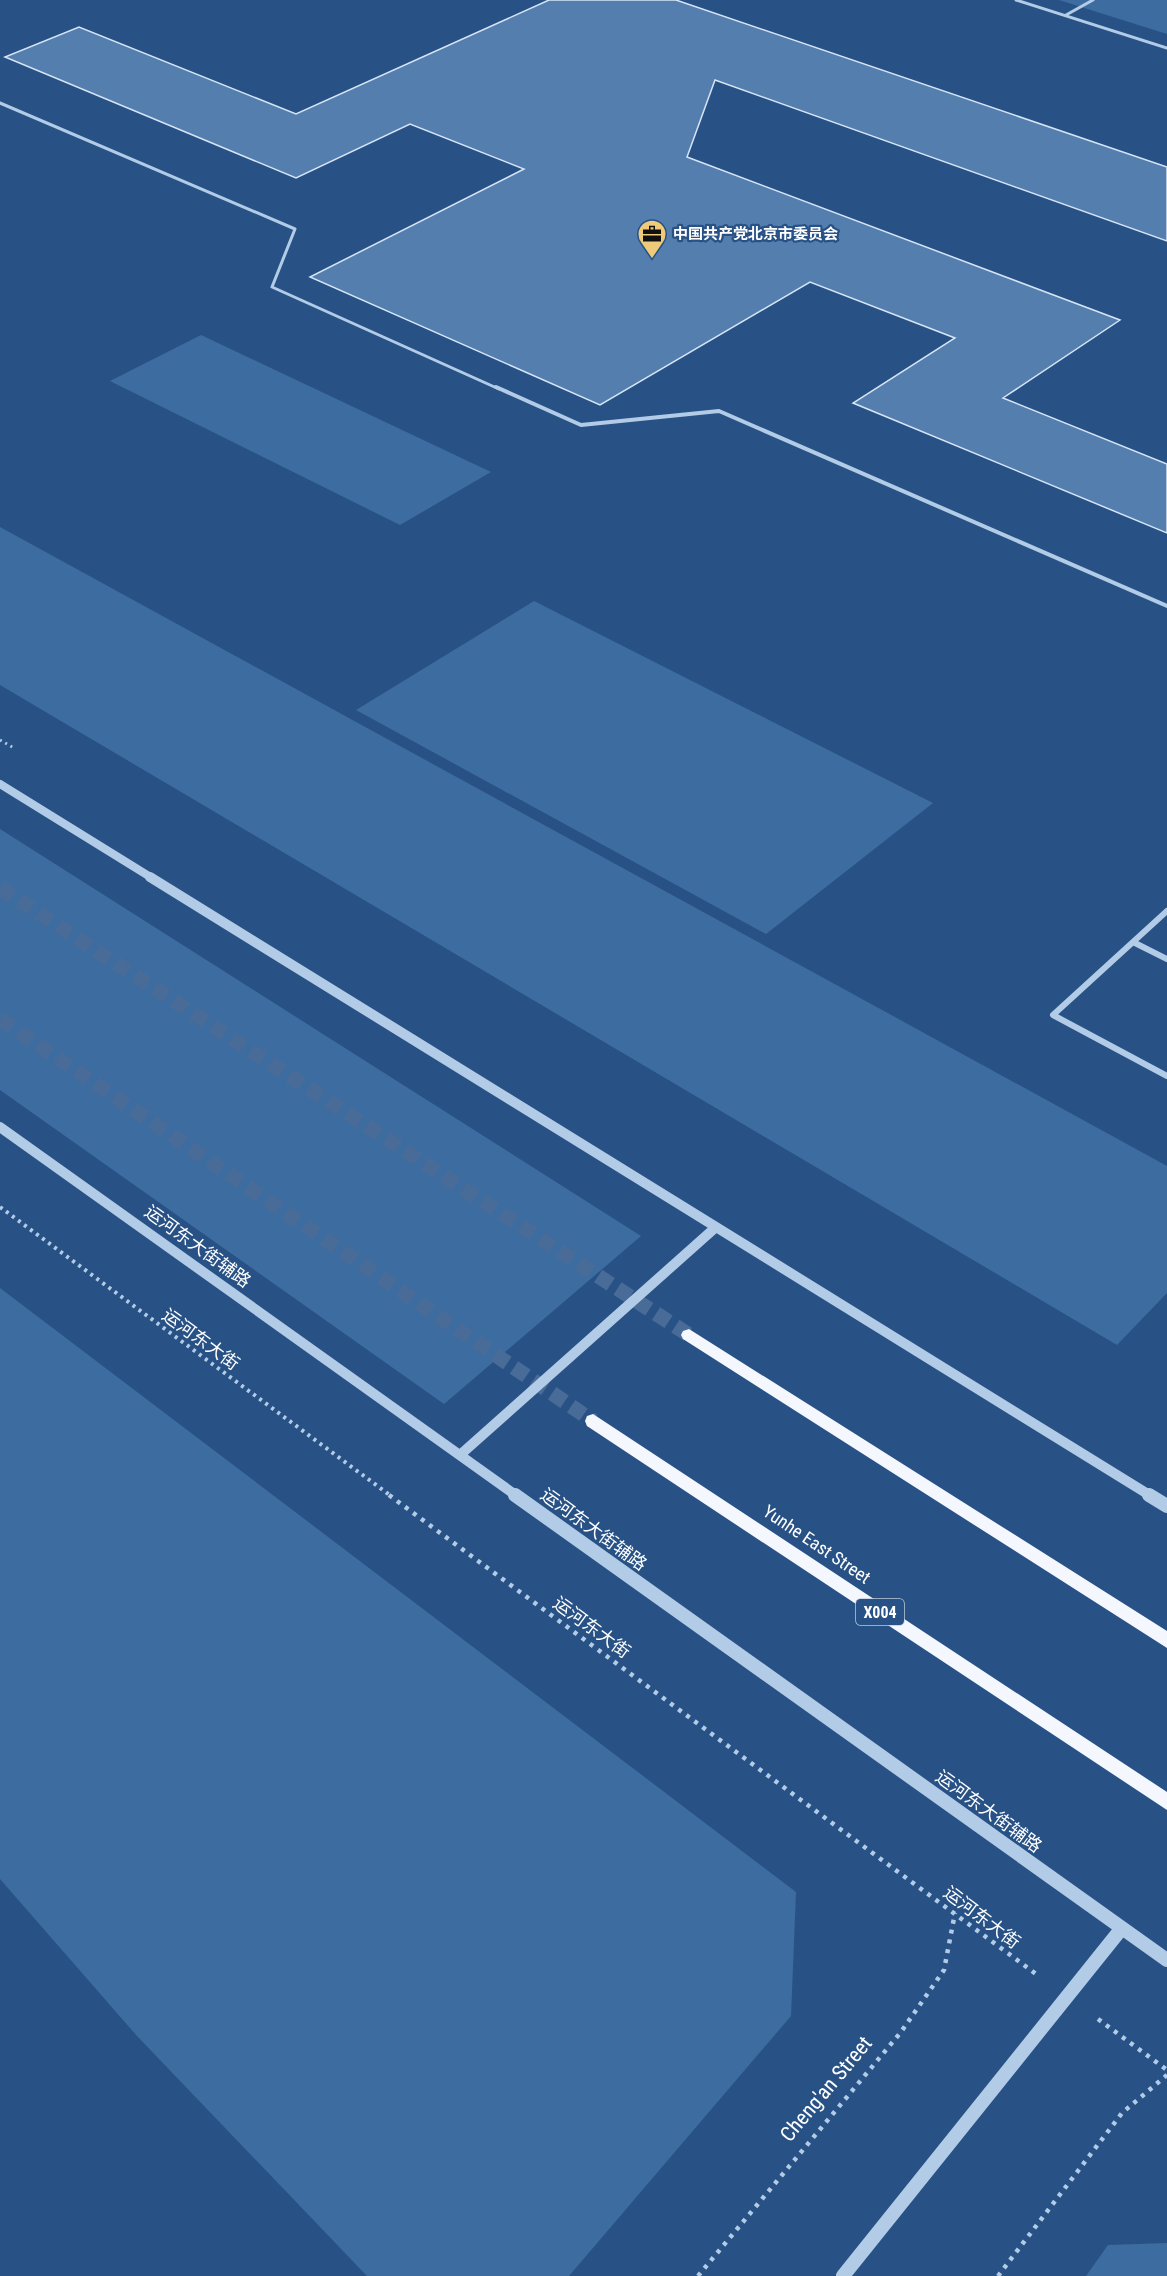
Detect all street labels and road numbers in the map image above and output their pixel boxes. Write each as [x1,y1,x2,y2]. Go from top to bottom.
street label: 运河东大街辅路 [141,1200,255,1292]
street label: 运河东大街 [158,1304,244,1374]
street label: 运河东大街辅路 [537,1483,651,1575]
street label: Yunhe East Street [759,1500,875,1588]
street label: 运河东大街 [549,1592,635,1662]
road number: X004 [856,1599,904,1625]
street label: 运河东大街辅路 [932,1765,1046,1857]
street label: 运河东大街 [940,1882,1024,1952]
street label: Cheng'an Street [775,2032,877,2146]

